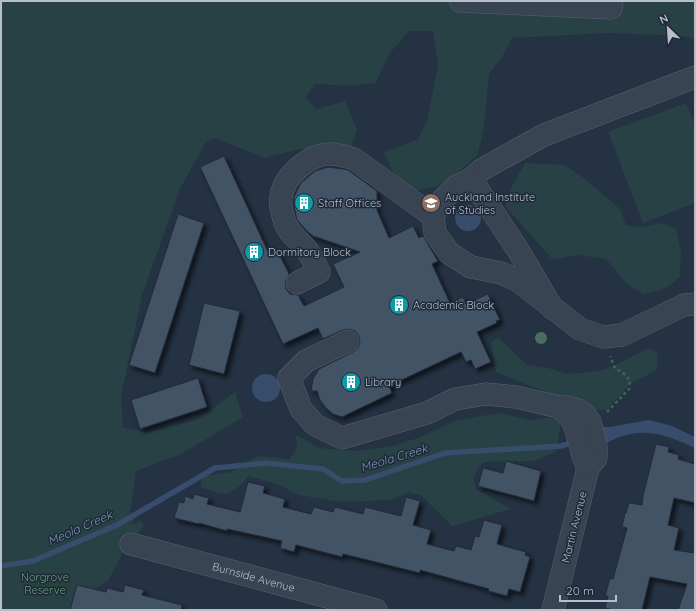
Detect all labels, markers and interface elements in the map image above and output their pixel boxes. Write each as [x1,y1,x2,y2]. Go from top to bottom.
north arrow [648,8,688,48]
text: N [657,11,670,27]
place label: Auckland Institute of Studies [445,190,535,217]
building icon: Staff Offices [293,192,315,214]
school or university icon: Auckland Institute of Studies [420,192,442,214]
place label: Staff Offices [318,196,381,210]
building icon: Dormitory Block [243,241,265,263]
place label: Dormitory Block [268,245,351,259]
building icon: Academic Block [388,294,410,316]
place label: Academic Block [413,298,494,312]
building icon: Library [340,371,362,393]
place label: Library [365,375,401,389]
water label: Meola Creek [358,440,431,475]
street label: Martin Avenue [558,490,590,564]
water label: Meola Creek [45,506,116,549]
street label: Burnside Avenue [211,559,297,595]
park label: Norgrove Reserve [21,570,69,597]
scale bar [560,577,616,603]
text: 20 m [566,583,594,598]

